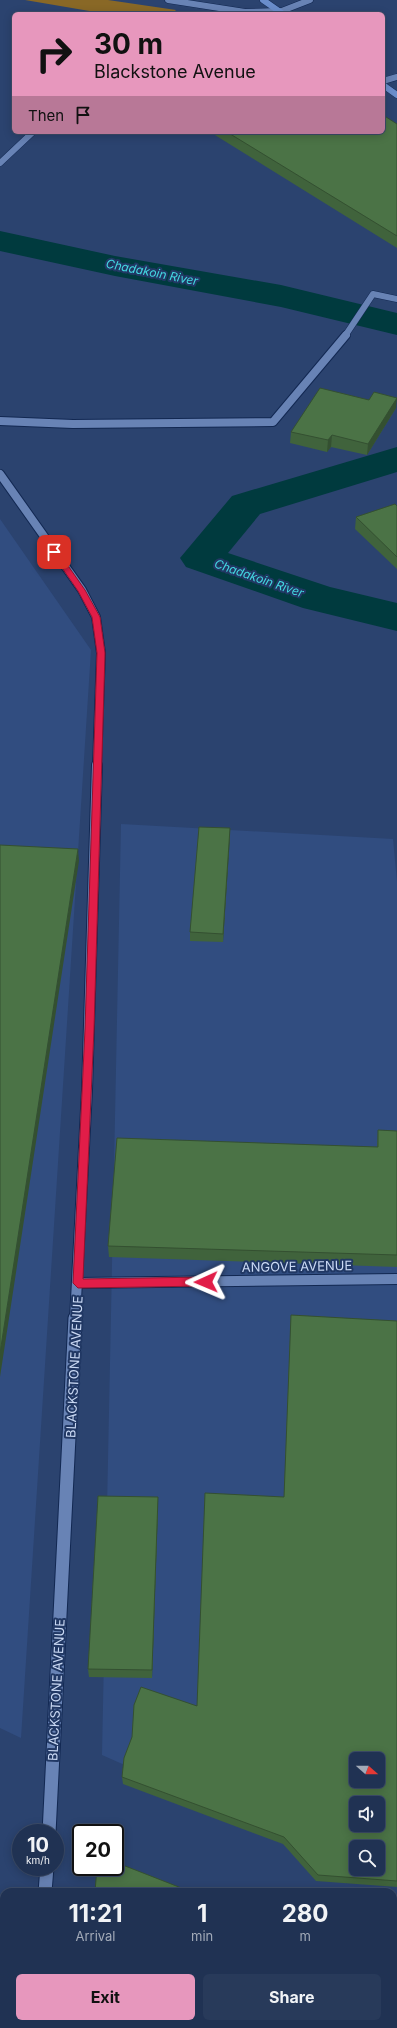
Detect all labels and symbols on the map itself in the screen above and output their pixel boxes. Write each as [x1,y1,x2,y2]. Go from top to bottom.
water label: Chadakoin River [105,256,200,288]
pin [37,535,71,569]
water label: Chadakoin River [212,556,306,600]
street label: ANGOVE AVENUE [242,1257,352,1275]
position arrow [185,1261,227,1303]
street label: BLACKSTONE AVENUE [62,1296,86,1438]
street label: BLACKSTONE AVENUE [44,1619,68,1761]
north arrow [349,1752,385,1788]
speed limit sign: 20 [72,1824,124,1876]

